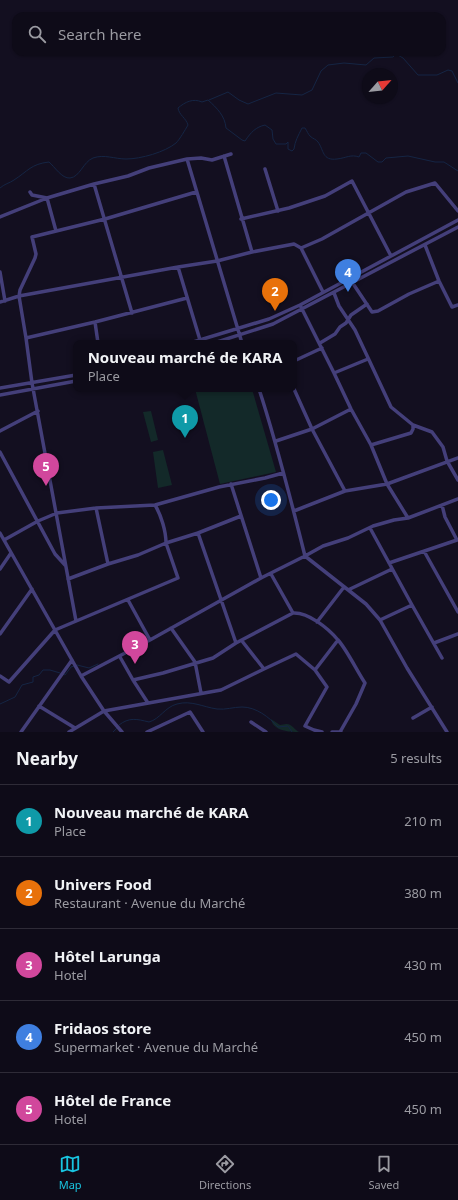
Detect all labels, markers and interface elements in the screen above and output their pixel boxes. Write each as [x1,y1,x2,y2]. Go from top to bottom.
search box [12,12,446,56]
icon: search [26,23,48,45]
text: Search here [58,24,141,44]
north arrow [362,68,398,104]
pin: 4 [335,259,361,292]
pin: 2 [262,278,288,311]
popup [73,340,297,392]
text: Nouveau marché de KARA [88,347,282,367]
text: Place [88,367,120,385]
pin: 1 [172,405,198,438]
pin: 5 [33,453,59,486]
your location [261,490,281,510]
pin: 3 [122,631,148,664]
text: Nearby [16,747,78,770]
text: 5 results [390,749,442,767]
text: Nouveau marché de KARA [54,802,249,822]
text: 1 [25,812,33,830]
text: 210 m [404,812,442,830]
text: Place [54,822,86,840]
text: Univers Food [54,874,152,894]
text: 2 [25,884,33,902]
text: 380 m [404,884,442,902]
text: Restaurant · Avenue du Marché [54,894,245,912]
text: Hôtel Larunga [54,946,161,966]
text: 3 [25,956,33,974]
text: 430 m [404,956,442,974]
text: Hotel [54,966,87,984]
text: Fridaos store [54,1018,151,1038]
text: 4 [25,1028,33,1046]
text: 450 m [404,1028,442,1046]
text: Supermarket · Avenue du Marché [54,1038,258,1056]
text: Hôtel de France [54,1090,171,1110]
text: 5 [25,1100,33,1118]
text: 450 m [404,1100,442,1118]
text: Hotel [54,1110,87,1128]
tab: Map [59,1153,82,1192]
tab: Directions [199,1153,251,1192]
tab: Saved [369,1153,399,1192]

